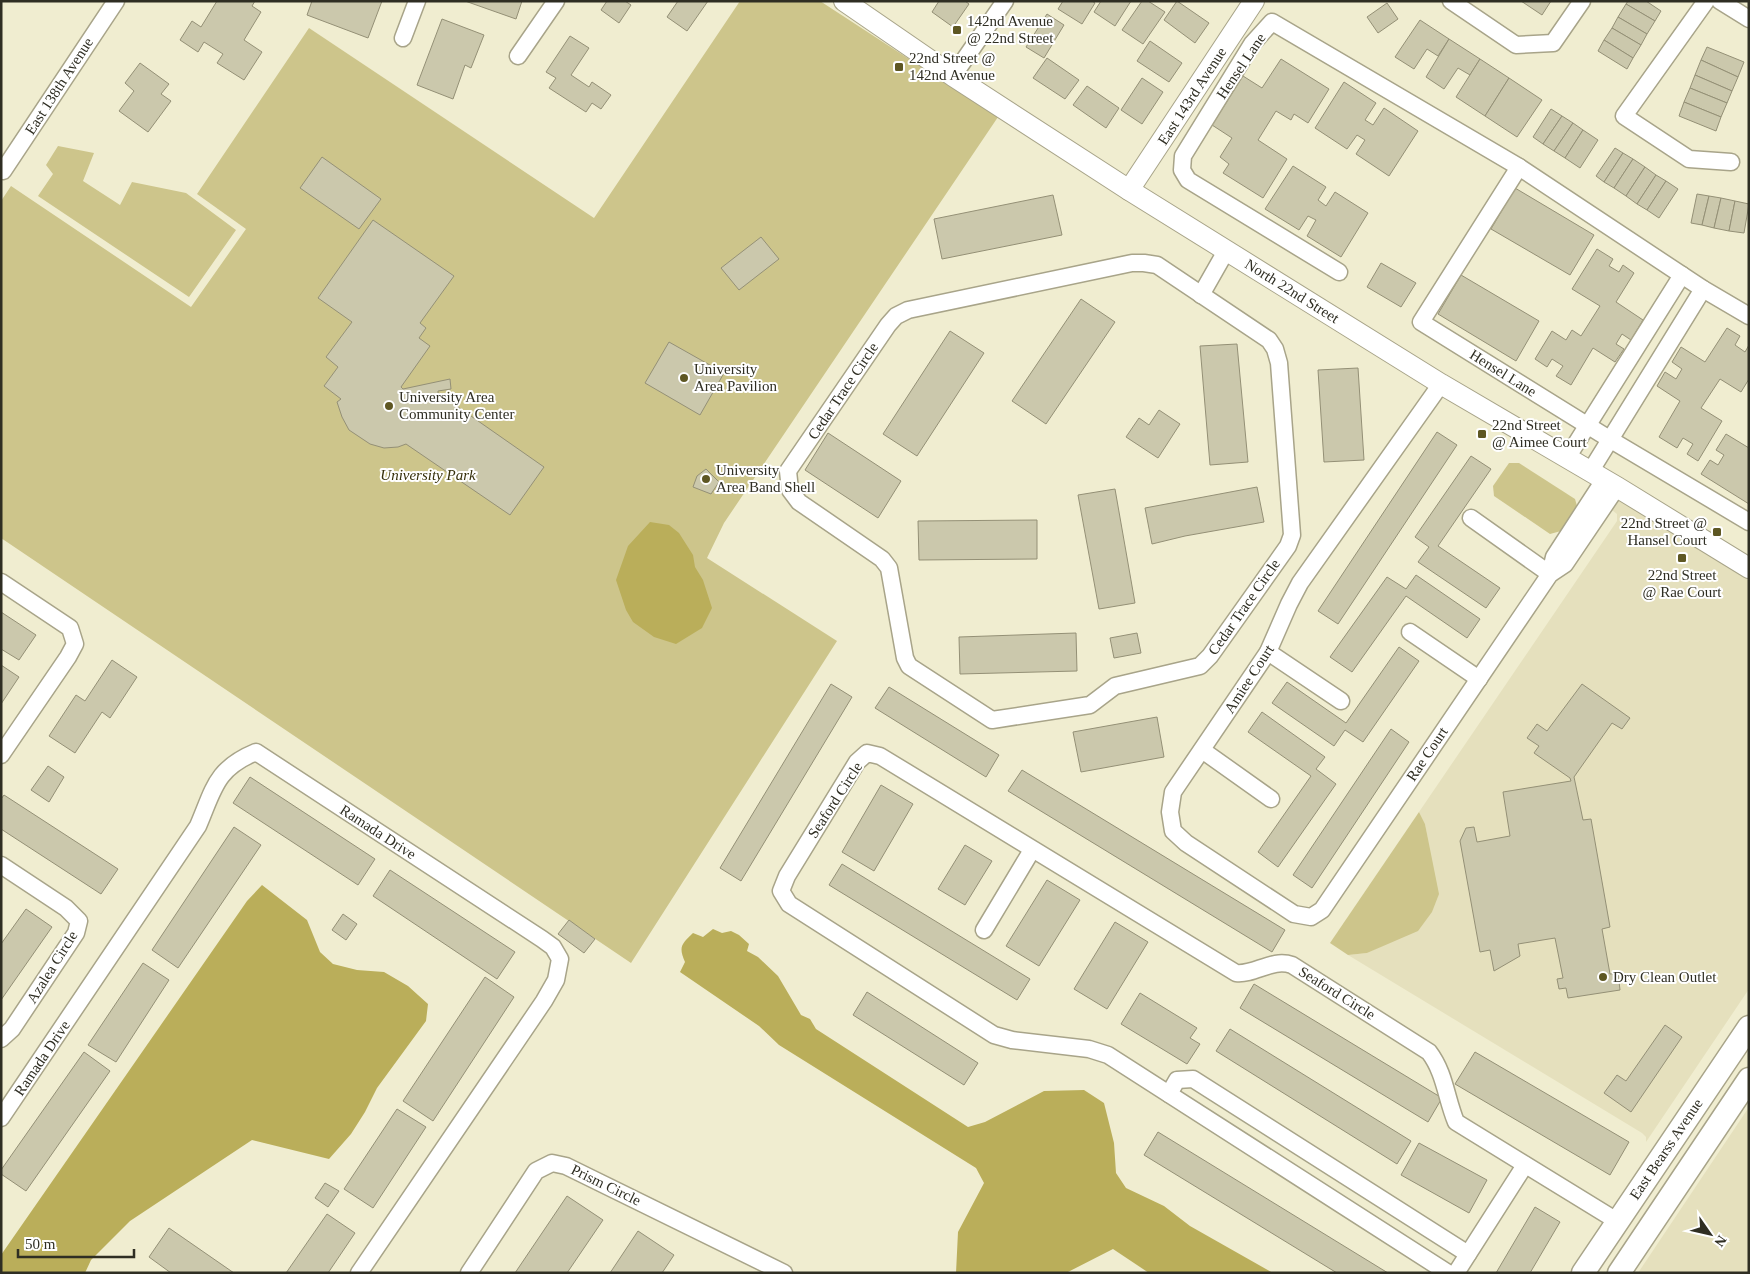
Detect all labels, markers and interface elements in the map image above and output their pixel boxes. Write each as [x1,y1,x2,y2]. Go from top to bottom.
place label: 142nd Avenue @ 22nd Street [967,13,1054,46]
marker: 142nd Avenue @ 22nd Street [951,24,963,36]
street label: Hensel Lane [1213,30,1269,102]
street label: East 138th Avenue [22,34,96,137]
street label: East 143rd Avenue [1155,44,1230,148]
place label: 22nd Street @ 142nd Avenue [909,50,995,83]
marker: 22nd Street @ 142nd Avenue [893,61,905,73]
street label: North 22nd Street [1242,256,1343,327]
street label: Cedar Trace Circle [805,339,881,442]
street label: Hensel Lane [1467,346,1539,400]
place label: University Area Pavilion [694,361,777,394]
marker: University Area Pavilion [678,372,690,384]
place label: University Area Community Center [399,389,514,422]
marker: University Area Community Center [383,400,395,412]
place label: 22nd Street @ Aimee Court [1492,417,1587,450]
marker: 22nd Street @ Aimee Court [1476,428,1488,440]
place label: University Area Band Shell [716,462,815,495]
park label: University Park [380,467,476,483]
marker: University Area Band Shell [700,473,712,485]
place label: 22nd Street @ Hansel Court [1621,515,1708,548]
marker: 22nd Street @ Hansel Court [1711,526,1723,538]
marker: 22nd Street @ Rae Court [1676,552,1688,564]
street label: Cedar Trace Circle [1205,556,1283,658]
place label: 22nd Street @ Rae Court [1643,567,1722,600]
street label: Amiee Court [1221,641,1277,716]
street label: Rae Court [1403,723,1451,784]
street label: Seaford Circle [805,759,866,841]
street label: Ramada Drive [337,802,419,863]
street label: Azalea Circle [23,928,81,1006]
street label: Seaford Circle [1296,963,1378,1023]
place label: Dry Clean Outlet [1613,969,1717,985]
marker: Dry Clean Outlet [1597,971,1609,983]
street label: Ramada Drive [11,1017,73,1099]
street label: East Bearss Avenue [1626,1095,1706,1202]
street label: Prism Circle [569,1161,644,1209]
north arrow [1685,1209,1735,1259]
scale bar [18,1226,134,1258]
text: N [1711,1233,1729,1249]
text: 50 m [25,1236,56,1252]

